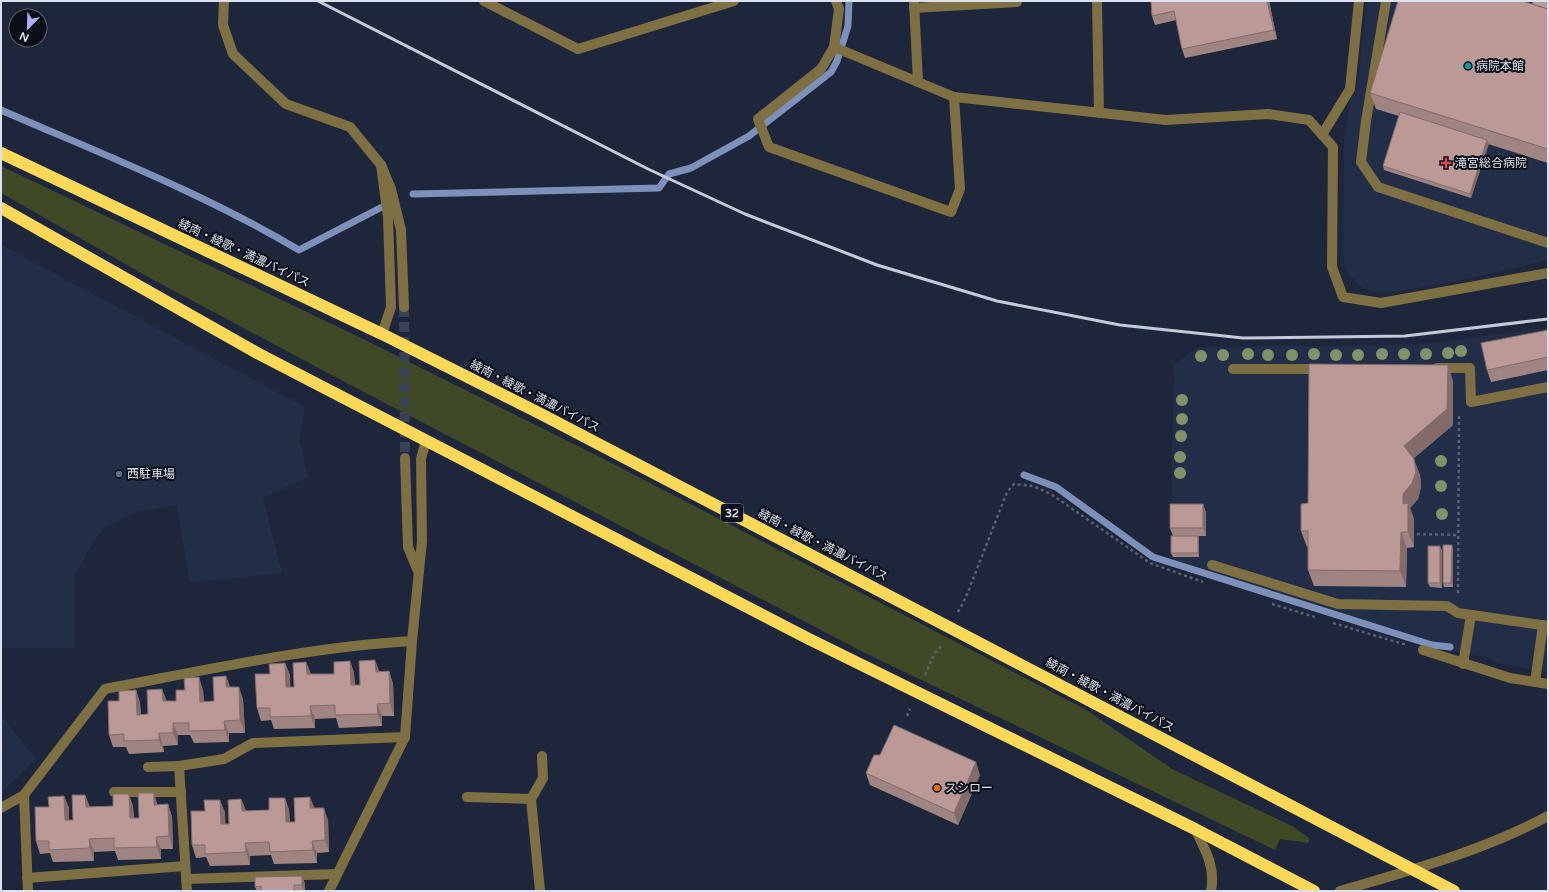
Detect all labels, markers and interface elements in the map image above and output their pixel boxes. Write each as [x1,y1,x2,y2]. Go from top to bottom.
north arrow [8,8,48,48]
text: N [18,29,31,44]
place label: 病院本館 [1476,59,1524,73]
marker: 病院本館 [1463,61,1473,71]
place label: 滝宮総合病院 [1455,156,1527,170]
marker: 滝宮総合病院 [1440,157,1452,169]
street label: 綾南・綾歌・満濃バイパス [176,216,312,290]
street label: 綾南・綾歌・満濃バイパス [468,357,602,435]
place label: 西駐車場 [127,467,175,481]
marker: 西駐車場 [114,469,124,479]
road number: 32 [721,504,743,522]
street label: 綾南・綾歌・満濃バイパス [756,506,890,584]
street label: 綾南・綾歌・満濃バイパス [1043,655,1177,735]
place label: スシロー [945,781,993,795]
marker: スシロー [932,783,942,793]

